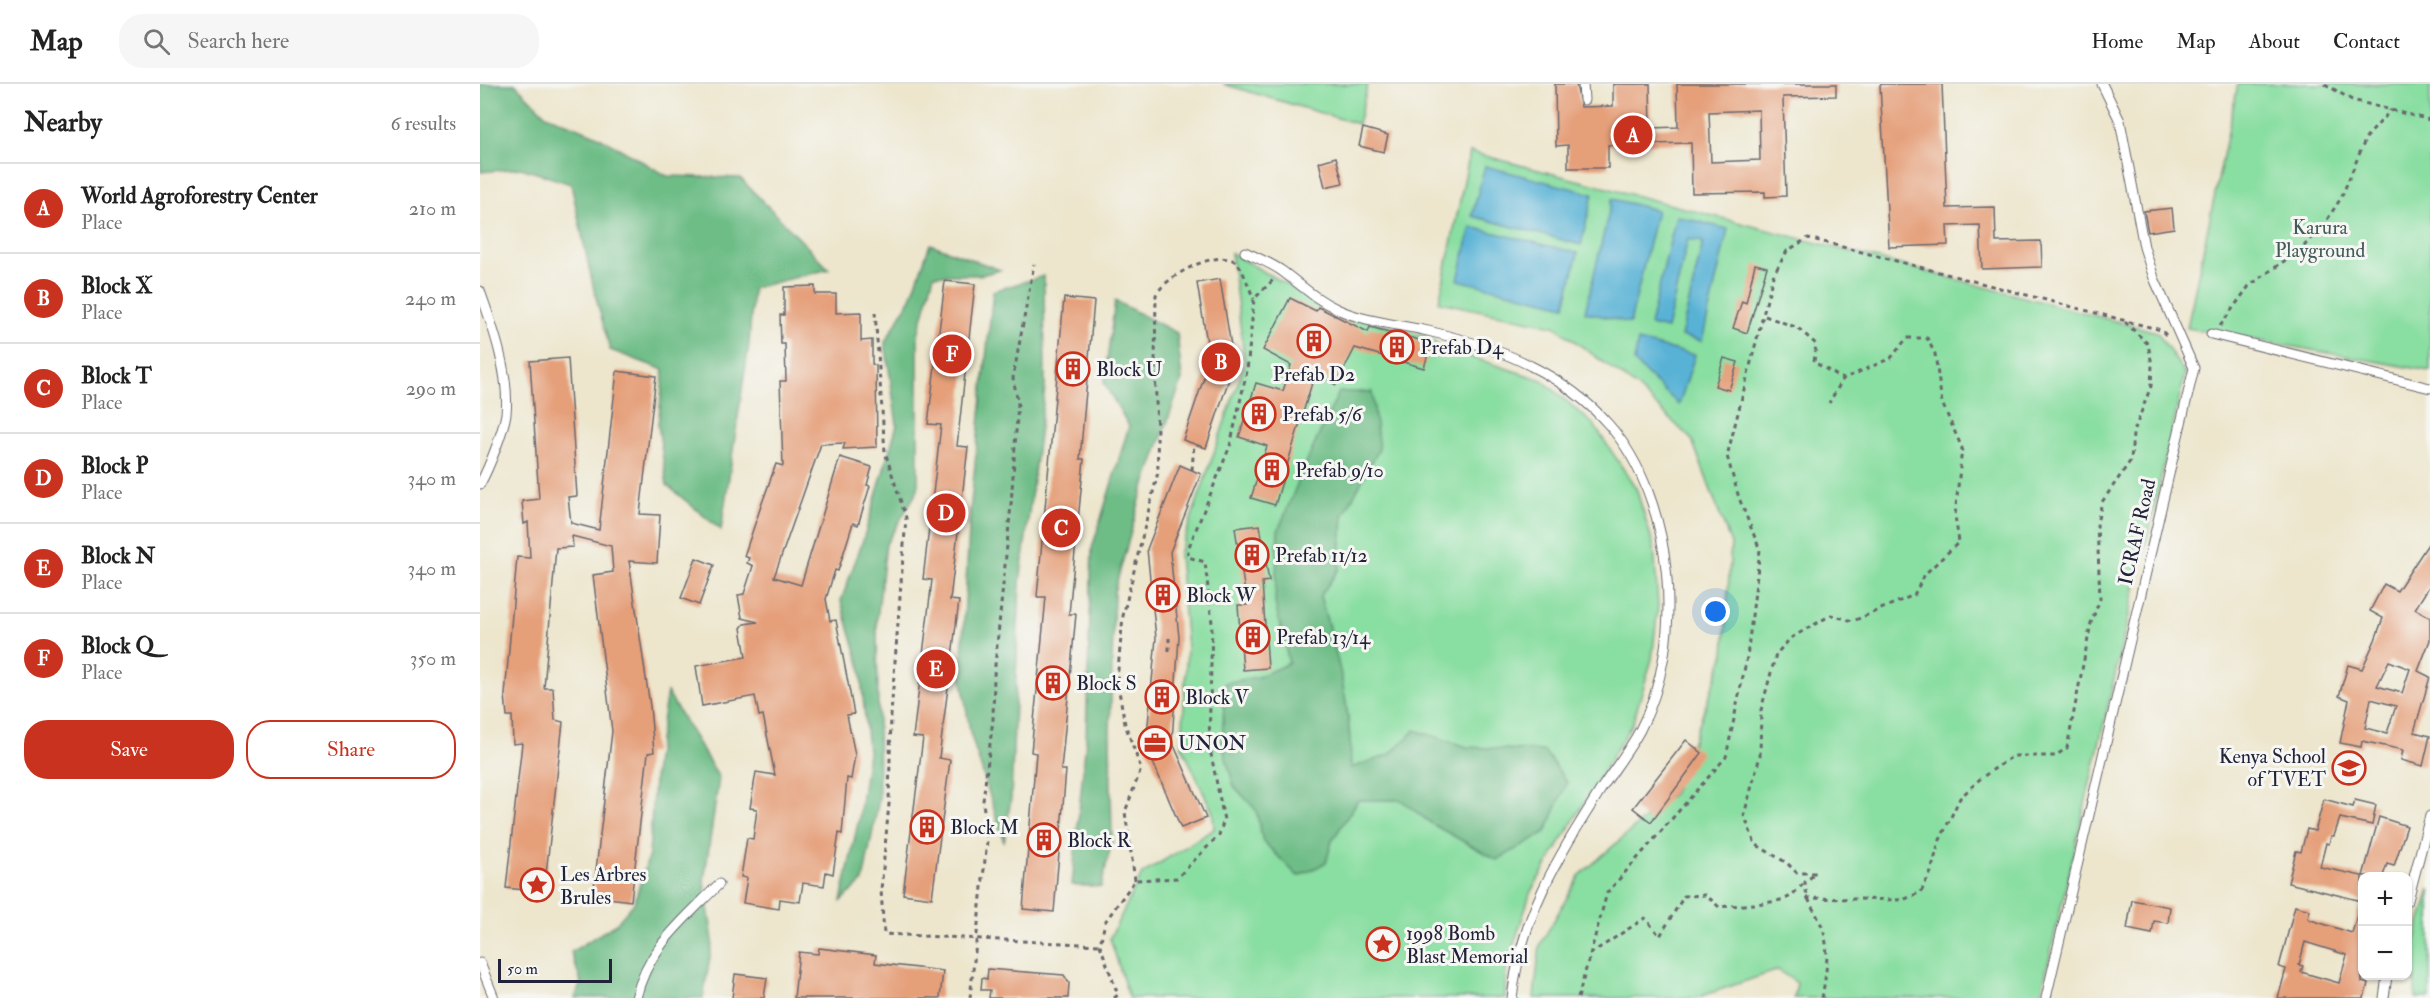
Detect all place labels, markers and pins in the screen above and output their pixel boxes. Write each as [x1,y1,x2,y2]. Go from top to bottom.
pin: A [1614,112,1652,158]
building icon: Prefab D2 [1296,323,1332,359]
building icon: Prefab D4 [1379,329,1415,365]
pin: F [932,332,972,376]
place label: Prefab D4 [1420,335,1504,360]
pin: B [1202,340,1240,384]
building icon: Block U [1055,351,1091,387]
place label: Block U [1096,357,1163,382]
place label: Prefab D2 [1273,362,1355,387]
building icon: Prefab 5/6 [1241,396,1277,432]
place label: Prefab 5/6 [1282,402,1363,427]
building icon: Prefab 9/10 [1254,452,1290,488]
place label: Prefab 9/10 [1295,458,1384,483]
pin: D [926,490,966,536]
pin: C [1042,506,1080,550]
building icon: Prefab 11/12 [1234,537,1270,573]
place label: Prefab 11/12 [1275,543,1368,568]
building icon: Block W [1145,577,1181,613]
place label: Block W [1186,583,1257,608]
building icon: Prefab 13/14 [1235,619,1271,655]
place label: Prefab 13/14 [1276,625,1371,650]
pin: E [916,646,956,692]
building icon: Block S [1035,665,1071,701]
place label: Block S [1076,671,1137,696]
building icon: Block V [1144,679,1180,715]
place label: Block V [1185,685,1250,710]
office icon: UNON [1137,725,1173,761]
place label: UNON [1178,731,1246,756]
place label: Kenya School of TVET [2219,744,2326,792]
school or university icon: Kenya School of TVET [2331,750,2367,786]
building icon: Block M [909,809,945,845]
place label: Block M [950,815,1019,840]
building icon: Block R [1026,822,1062,858]
place label: Block R [1067,828,1132,853]
place label: Les Arbres Brules [560,862,647,910]
place icon: Les Arbres Brules [519,867,555,903]
place label: 1998 Bomb Blast Memorial [1406,921,1528,969]
place icon: 1998 Bomb Blast Memorial [1365,926,1401,962]

